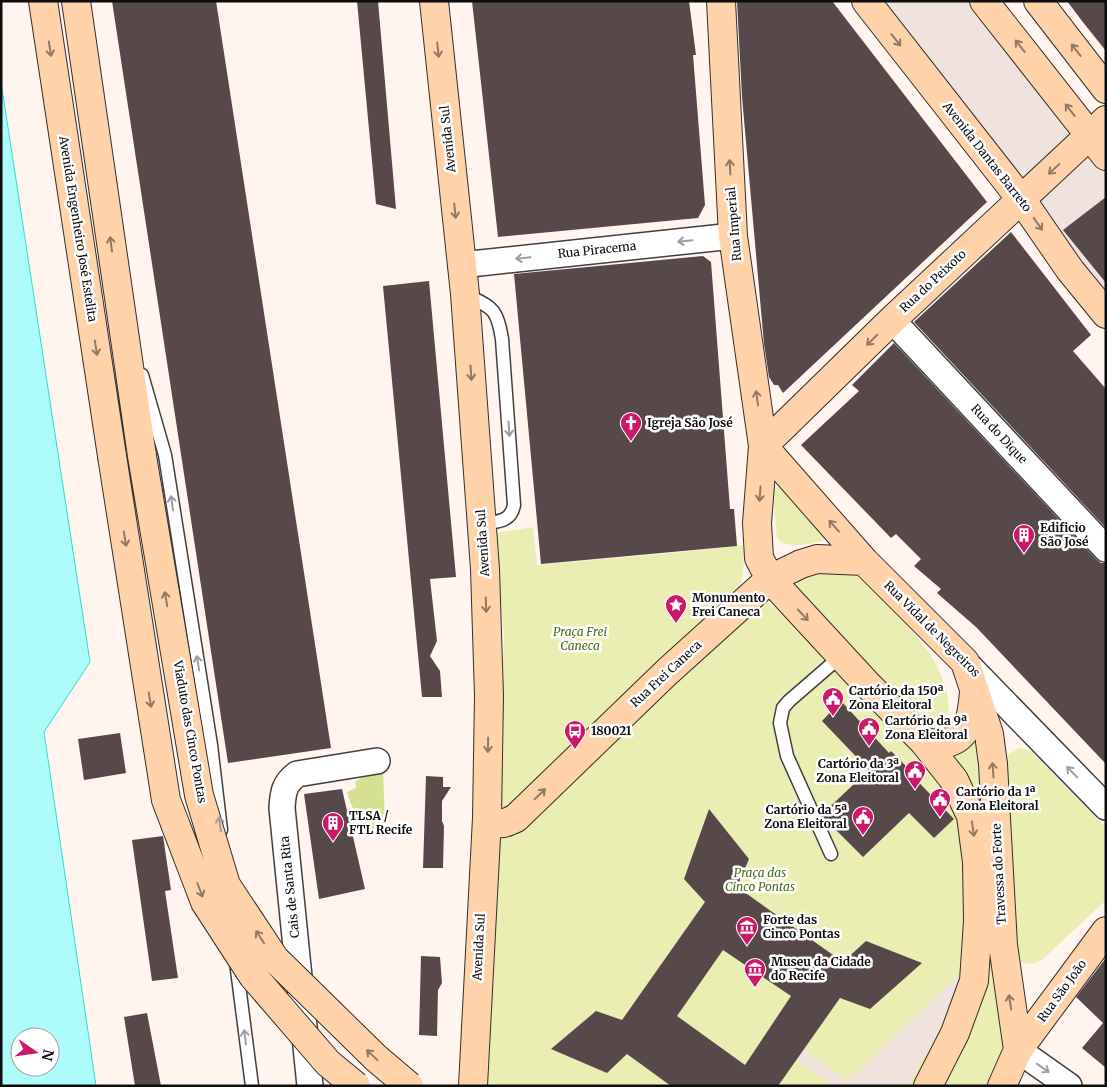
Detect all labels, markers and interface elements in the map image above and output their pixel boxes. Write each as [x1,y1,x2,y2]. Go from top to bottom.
one-way arrow [891,33,901,47]
one-way arrow [1014,40,1025,53]
one-way arrow [46,41,56,57]
one-way arrow [434,41,443,57]
one-way arrow [1070,44,1081,57]
street label: Avenida Dantas Barreto [939,98,1035,215]
one-way arrow [1064,104,1075,117]
street label: Avenida Sul [436,105,459,174]
street label: Avenida Engenheiro José Estelita [56,134,101,323]
one-way arrow [725,159,734,175]
one-way arrow [1048,163,1060,175]
street label: Rua Imperial [723,186,744,262]
one-way arrow [450,203,460,219]
one-way arrow [1033,217,1043,231]
one-way arrow [106,236,116,252]
one-way arrow [677,236,693,246]
street label: Rua Piracema [557,238,638,261]
street label: Rua do Peixoto [896,246,969,315]
one-way arrow [516,253,532,263]
one-way arrow [866,333,878,345]
one-way arrow [91,340,101,356]
one-way arrow [466,365,475,381]
one-way arrow [751,390,761,406]
street label: Rua do Dique [968,401,1031,466]
church icon: Igreja São José [619,411,643,442]
place label: Igreja São José [647,415,733,430]
one-way arrow [504,421,513,437]
one-way arrow [755,486,764,502]
one-way arrow [167,495,177,511]
street label: Avenida Sul [473,509,492,578]
one-way arrow [828,520,840,533]
place label: Edificio São José [1040,520,1089,549]
building icon: Edificio São José [1012,523,1036,554]
one-way arrow [121,531,131,547]
street label: Rua Vidal de Negreiros [881,577,984,680]
place label: Monumento Frei Caneca [692,590,765,619]
one-way arrow [161,591,171,607]
place icon: Monumento Frei Caneca [664,593,688,624]
one-way arrow [482,597,491,613]
one-way arrow [797,609,809,621]
park label: Praça Frei Caneca [553,624,607,653]
street label: Rua Frei Caneca [627,637,705,710]
one-way arrow [193,655,203,671]
street label: Viaduto das Cinco Pontas [170,659,210,804]
place label: Cartório da 150ª Zona Eleitoral [849,683,944,712]
public building icon: Cartório da 150ª Zona Eleitoral [821,686,845,717]
one-way arrow [146,691,156,707]
place label: Cartório da 9ª Zona Eleitoral [885,713,968,742]
public building icon: Cartório da 9ª Zona Eleitoral [857,716,881,747]
bus stop icon: 180021 [563,719,587,750]
place label: 180021 [591,723,632,738]
one-way arrow [483,736,493,752]
place label: Cartório da 3ª Zona Eleitoral [816,756,899,785]
public building icon: Cartório da 3ª Zona Eleitoral [903,759,927,790]
one-way arrow [989,763,998,779]
one-way arrow [1066,766,1078,779]
place label: Cartório da 1ª Zona Eleitoral [956,784,1039,813]
public building icon: Cartório da 1ª Zona Eleitoral [928,787,952,818]
one-way arrow [534,789,546,801]
place label: Cartório da 5ª Zona Eleitoral [764,802,847,831]
public building icon: Cartório da 5ª Zona Eleitoral [851,805,875,836]
place label: TLSA / FTL Recife [349,808,413,837]
building icon: TLSA / FTL Recife [321,811,345,842]
one-way arrow [215,816,225,832]
one-way arrow [968,820,978,836]
street label: Travessa do Forte [988,823,1009,925]
street label: Cais de Santa Rita [277,835,302,939]
park label: Praça das Cinco Pontas [725,865,795,894]
one-way arrow [196,881,205,897]
place label: Forte das Cinco Pontas [763,912,840,941]
street label: Avenida Sul [469,913,488,982]
museum icon: Forte das Cinco Pontas [735,915,759,946]
one-way arrow [255,930,266,944]
place label: Museu da Cidade do Recife [771,954,871,983]
museum icon: Museu da Cidade do Recife [743,957,767,988]
street label: Rua São João [1034,957,1089,1025]
one-way arrow [1005,994,1015,1010]
north arrow [10,1027,60,1077]
one-way arrow [240,1030,250,1046]
text: N [38,1048,58,1062]
one-way arrow [366,1049,378,1061]
one-way arrow [1036,1063,1050,1073]

